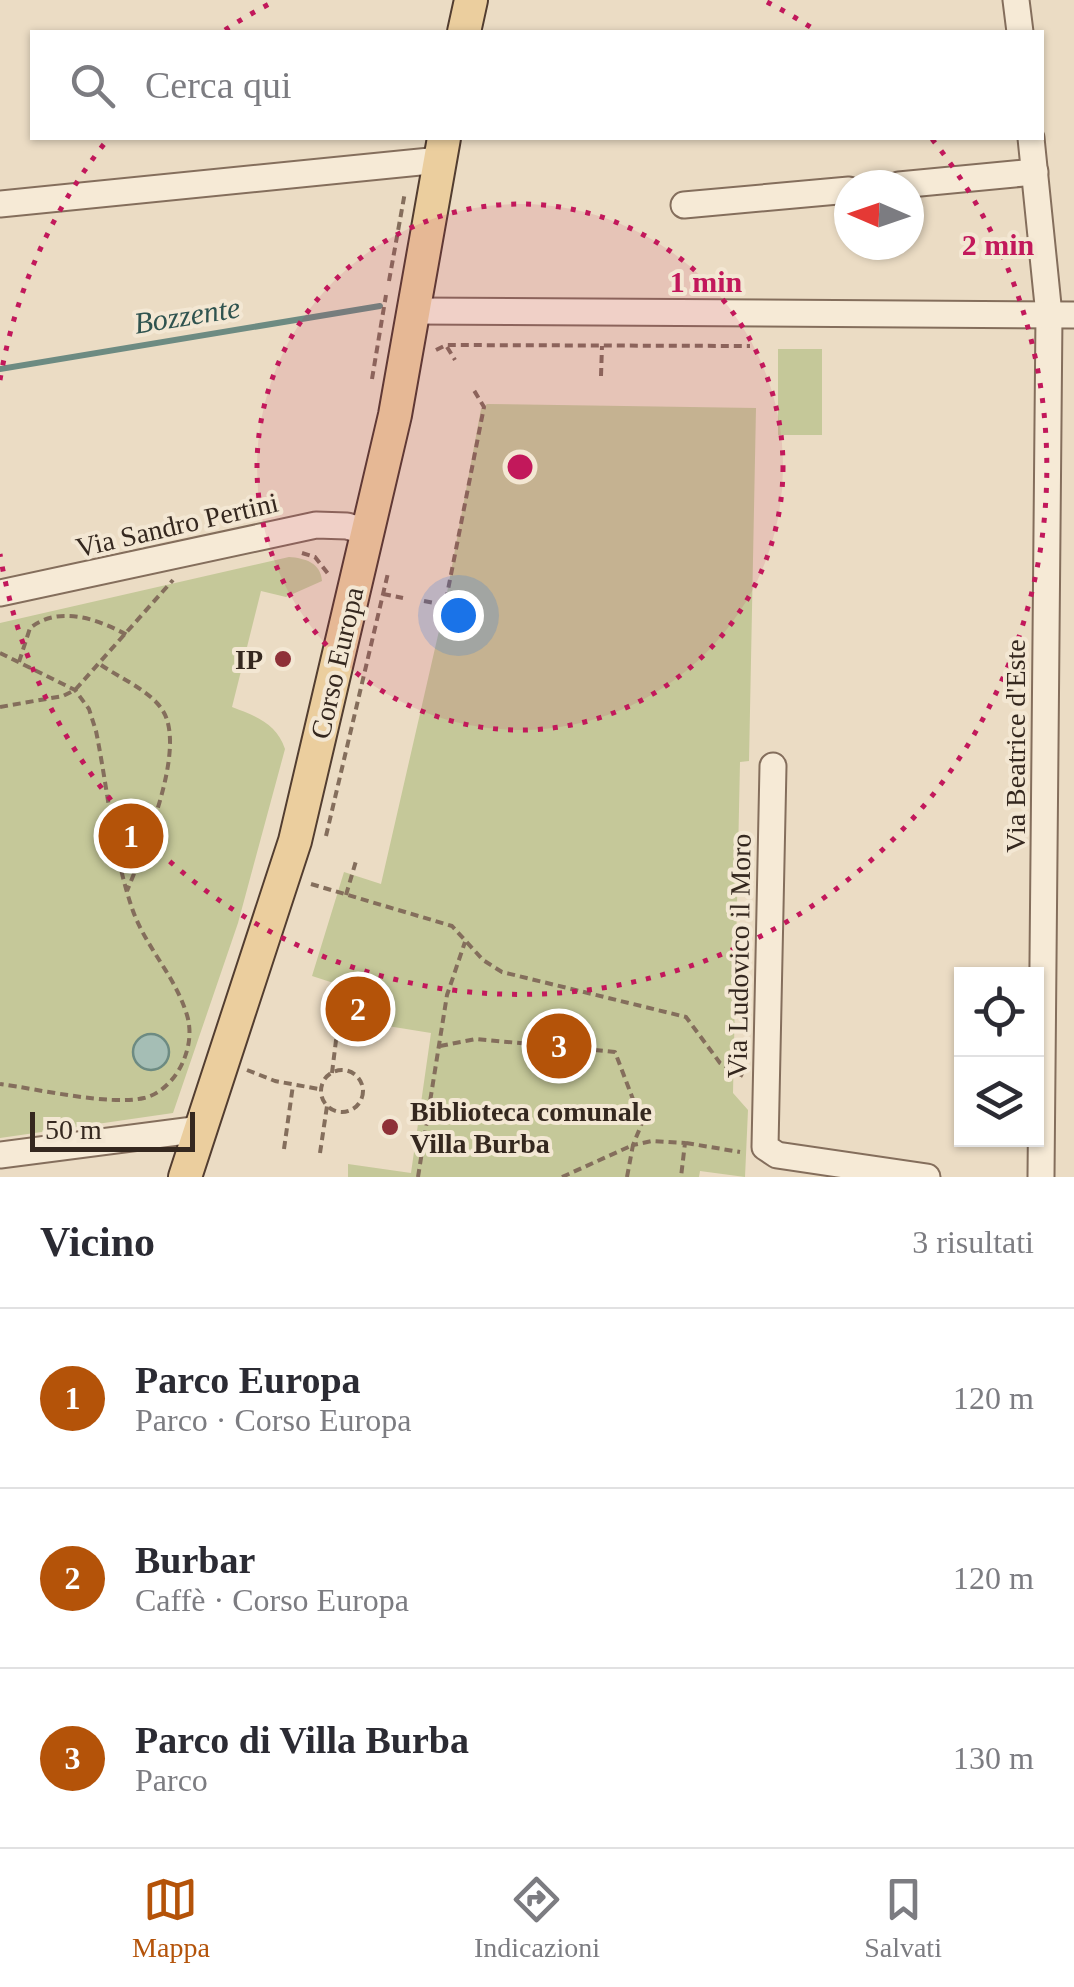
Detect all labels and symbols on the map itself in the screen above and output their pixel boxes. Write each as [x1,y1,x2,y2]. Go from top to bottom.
north arrow [834,170,924,260]
text: 2 min [962,228,1035,261]
text: 1 min [670,265,743,298]
water label: Bozzente [132,290,242,340]
centre of rings [502,449,538,485]
street label: Via Sandro Pertini [73,487,281,563]
street label: Corso Europa [304,584,370,742]
your location [433,590,484,641]
street label: Via Beatrice d'Este [1000,639,1031,853]
place label: IP [235,644,263,675]
marker: IP [272,648,294,670]
pin: 1 [98,798,164,874]
street label: Via Ludovico il Moro [721,833,757,1079]
pin: 2 [326,972,390,1046]
pin: 3 [526,1008,592,1084]
place label: Biblioteca comunale Villa Burba [410,1096,652,1159]
scale bar [30,1107,195,1152]
marker: Biblioteca comunale Villa Burba [379,1116,401,1138]

